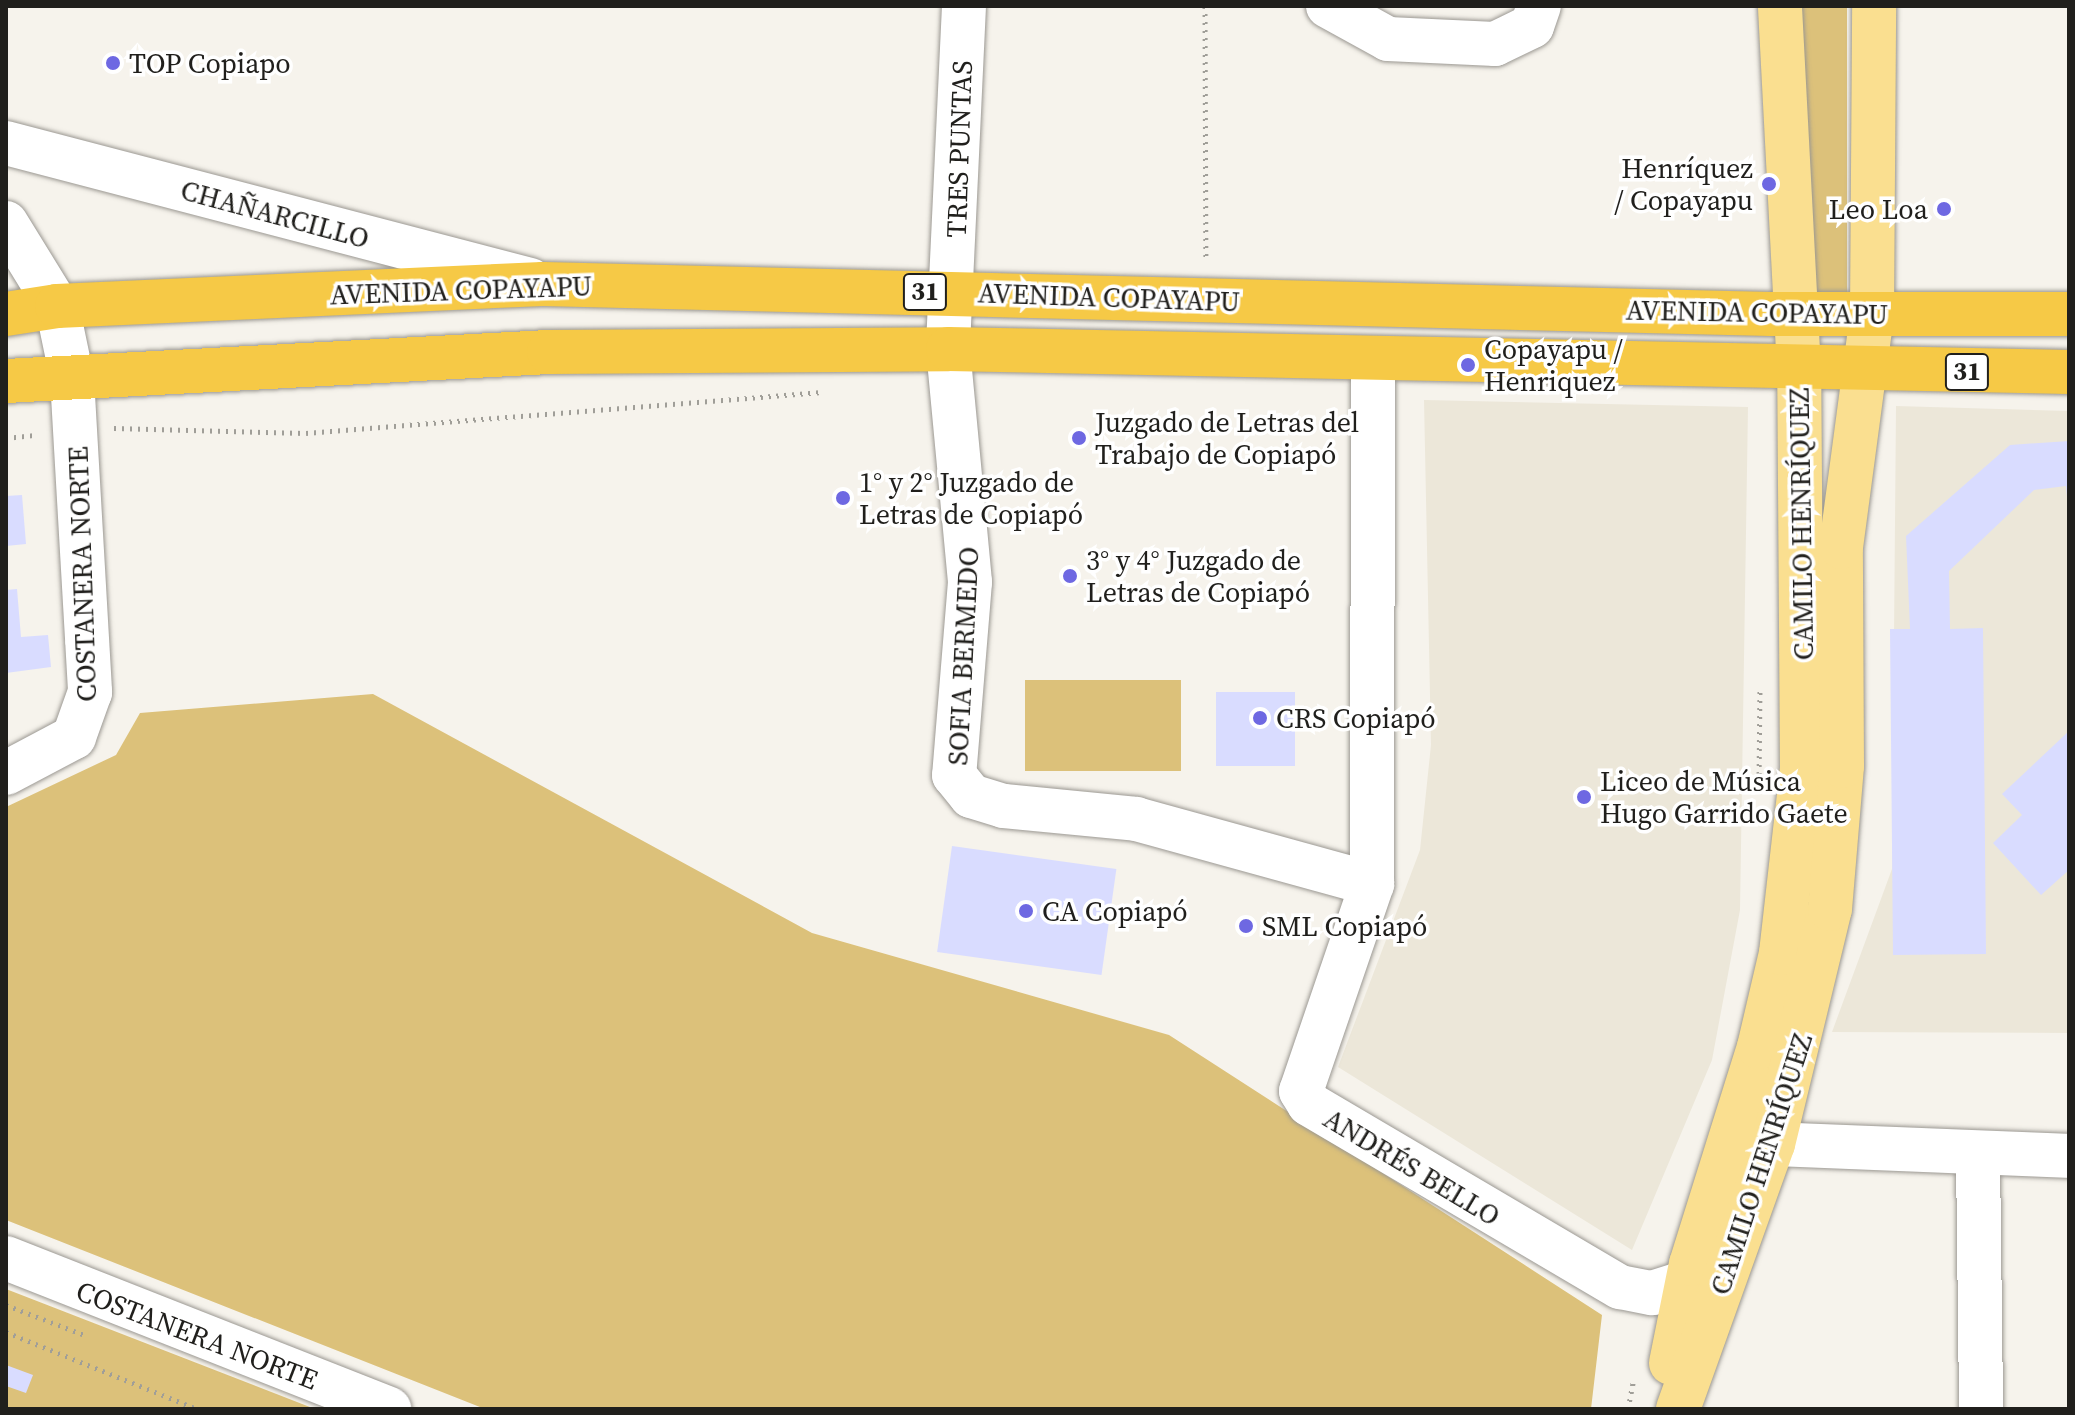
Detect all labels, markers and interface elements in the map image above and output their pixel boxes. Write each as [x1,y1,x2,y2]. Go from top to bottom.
place label: TOP Copiapo [129,46,291,80]
marker: TOP Copiapo [104,54,122,72]
street label: TRES PUNTAS [939,60,979,238]
place label: Henríquez / Copayapu [1614,151,1753,217]
street label: CHAÑARCILLO [177,173,373,255]
marker: Henríquez / Copayapu [1760,175,1778,193]
place label: Leo Loa [1829,192,1928,226]
marker: Leo Loa [1935,200,1953,218]
street label: AVENIDA COPAYAPU [329,269,593,311]
road number: 31 [901,270,949,314]
street label: AVENIDA COPAYAPU [977,276,1241,318]
street label: AVENIDA COPAYAPU [1626,293,1888,331]
place label: Copayapu / Henriquez [1484,332,1623,398]
road number: 31 [1943,350,1991,394]
marker: Copayapu / Henriquez [1459,356,1477,374]
street label: CAMILO HENRÍQUEZ [1782,387,1820,661]
place label: Juzgado de Letras del Trabajo de Copiapó [1095,405,1359,471]
marker: Juzgado de Letras del Trabajo de Copiapó [1070,429,1088,447]
street label: COSTANERA NORTE [61,446,103,702]
place label: 1° y 2° Juzgado de Letras de Copiapó [859,465,1083,531]
marker: 1° y 2° Juzgado de Letras de Copiapó [834,489,852,507]
place label: 3° y 4° Juzgado de Letras de Copiapó [1086,543,1310,609]
street label: SOFIA BERMEDO [940,546,986,766]
marker: 3° y 4° Juzgado de Letras de Copiapó [1061,567,1079,585]
place label: CRS Copiapó [1276,701,1436,735]
marker: CRS Copiapó [1251,709,1269,727]
place label: Liceo de Música Hugo Garrido Gaete [1600,764,1848,830]
marker: Liceo de Música Hugo Garrido Gaete [1575,788,1593,806]
place label: CA Copiapó [1042,894,1188,928]
marker: CA Copiapó [1017,902,1035,920]
place label: SML Copiapó [1262,909,1427,943]
marker: SML Copiapó [1237,917,1255,935]
street label: CAMILO HENRÍQUEZ [1703,1029,1819,1299]
street label: ANDRÉS BELLO [1318,1101,1506,1233]
street label: COSTANERA NORTE [72,1273,322,1397]

